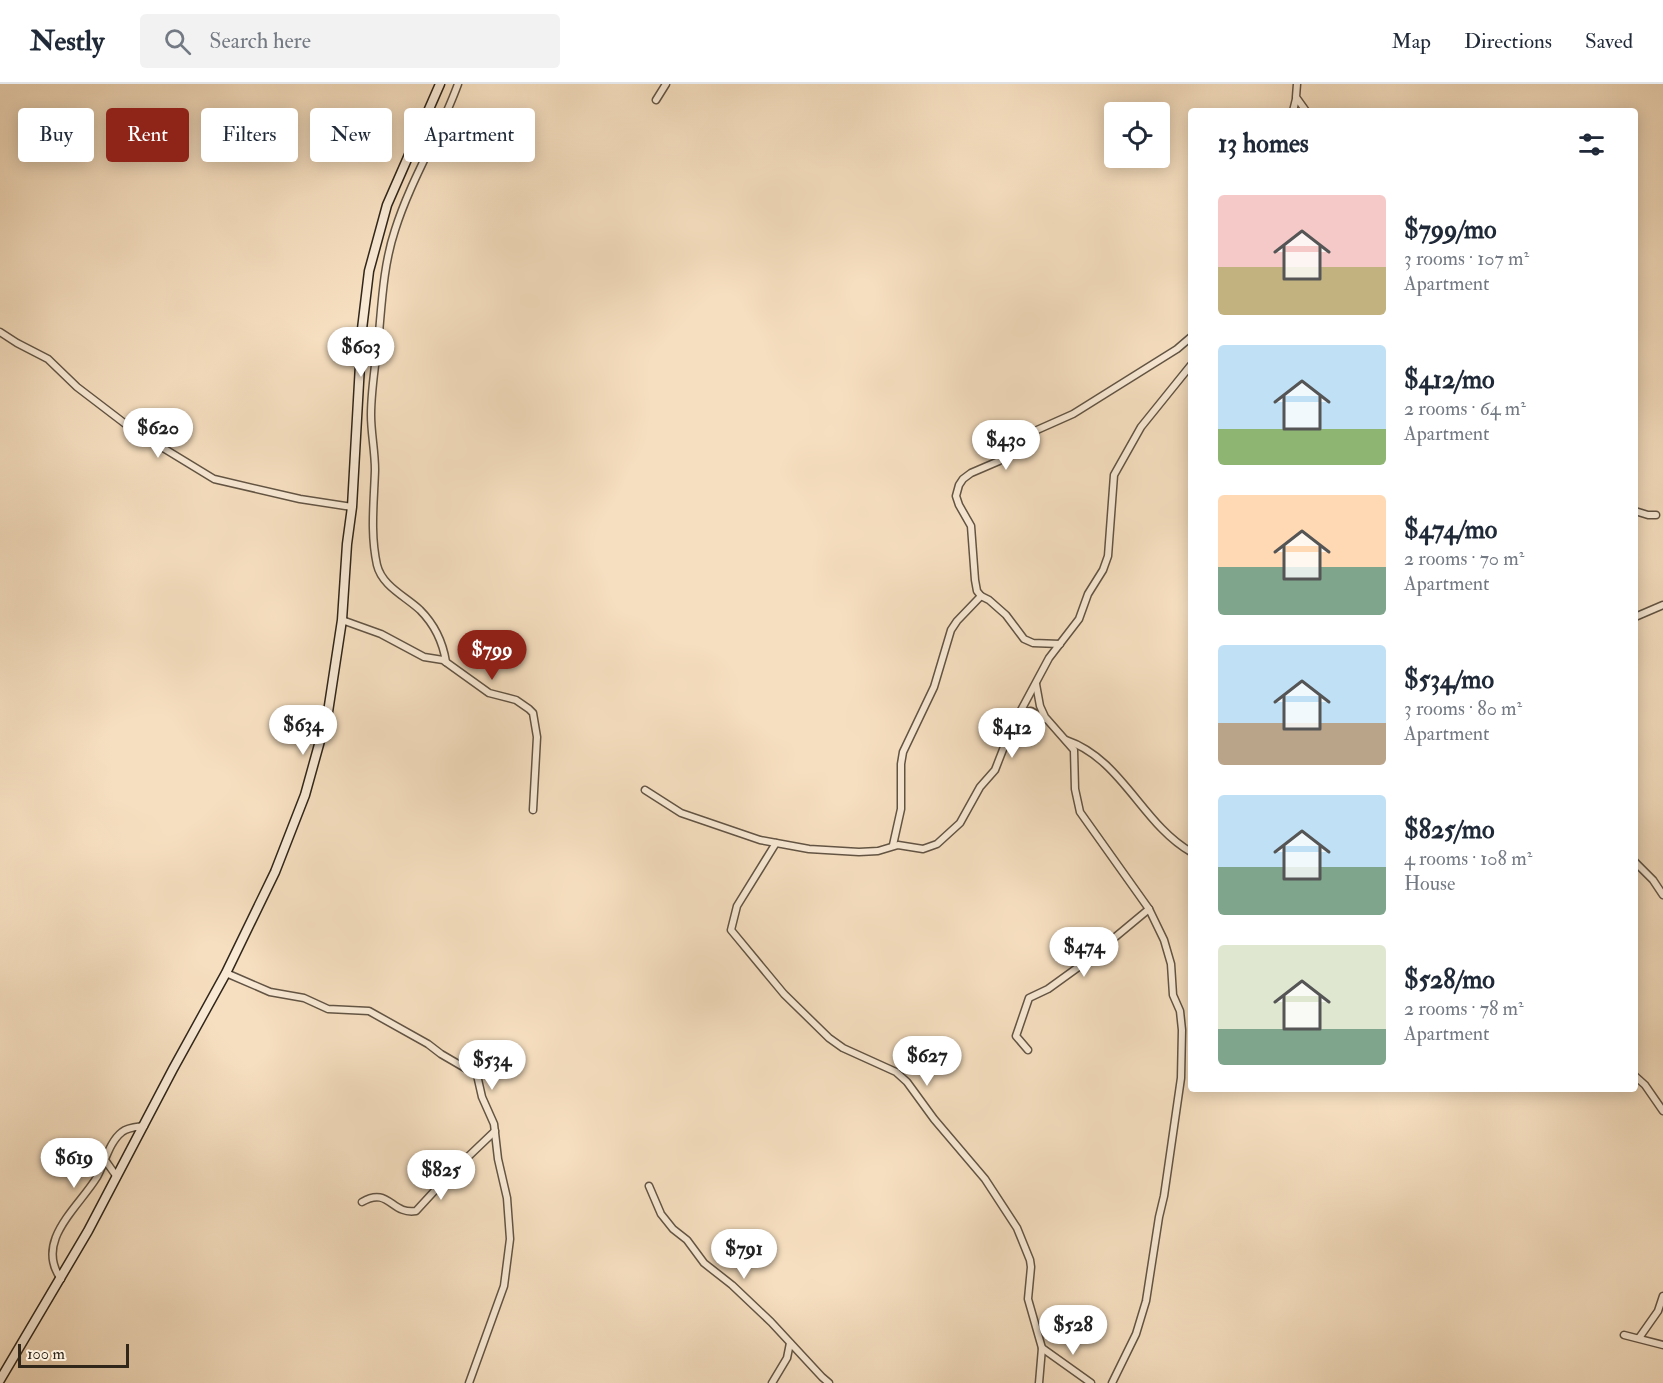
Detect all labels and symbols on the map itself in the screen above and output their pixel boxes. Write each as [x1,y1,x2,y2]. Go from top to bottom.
pin: $603 [325,327,397,378]
pin: $620 [122,408,194,459]
pin: $430 [970,420,1042,471]
pin: $799 [456,630,528,681]
pin: $634 [267,705,339,756]
pin: $412 [976,708,1048,759]
pin: $474 [1048,927,1120,978]
pin: $627 [891,1036,963,1087]
pin: $534 [456,1040,528,1091]
pin: $619 [38,1138,110,1189]
pin: $825 [405,1150,477,1201]
pin: $791 [708,1229,780,1280]
pin: $528 [1037,1305,1109,1356]
scale bar [18,1341,129,1368]

